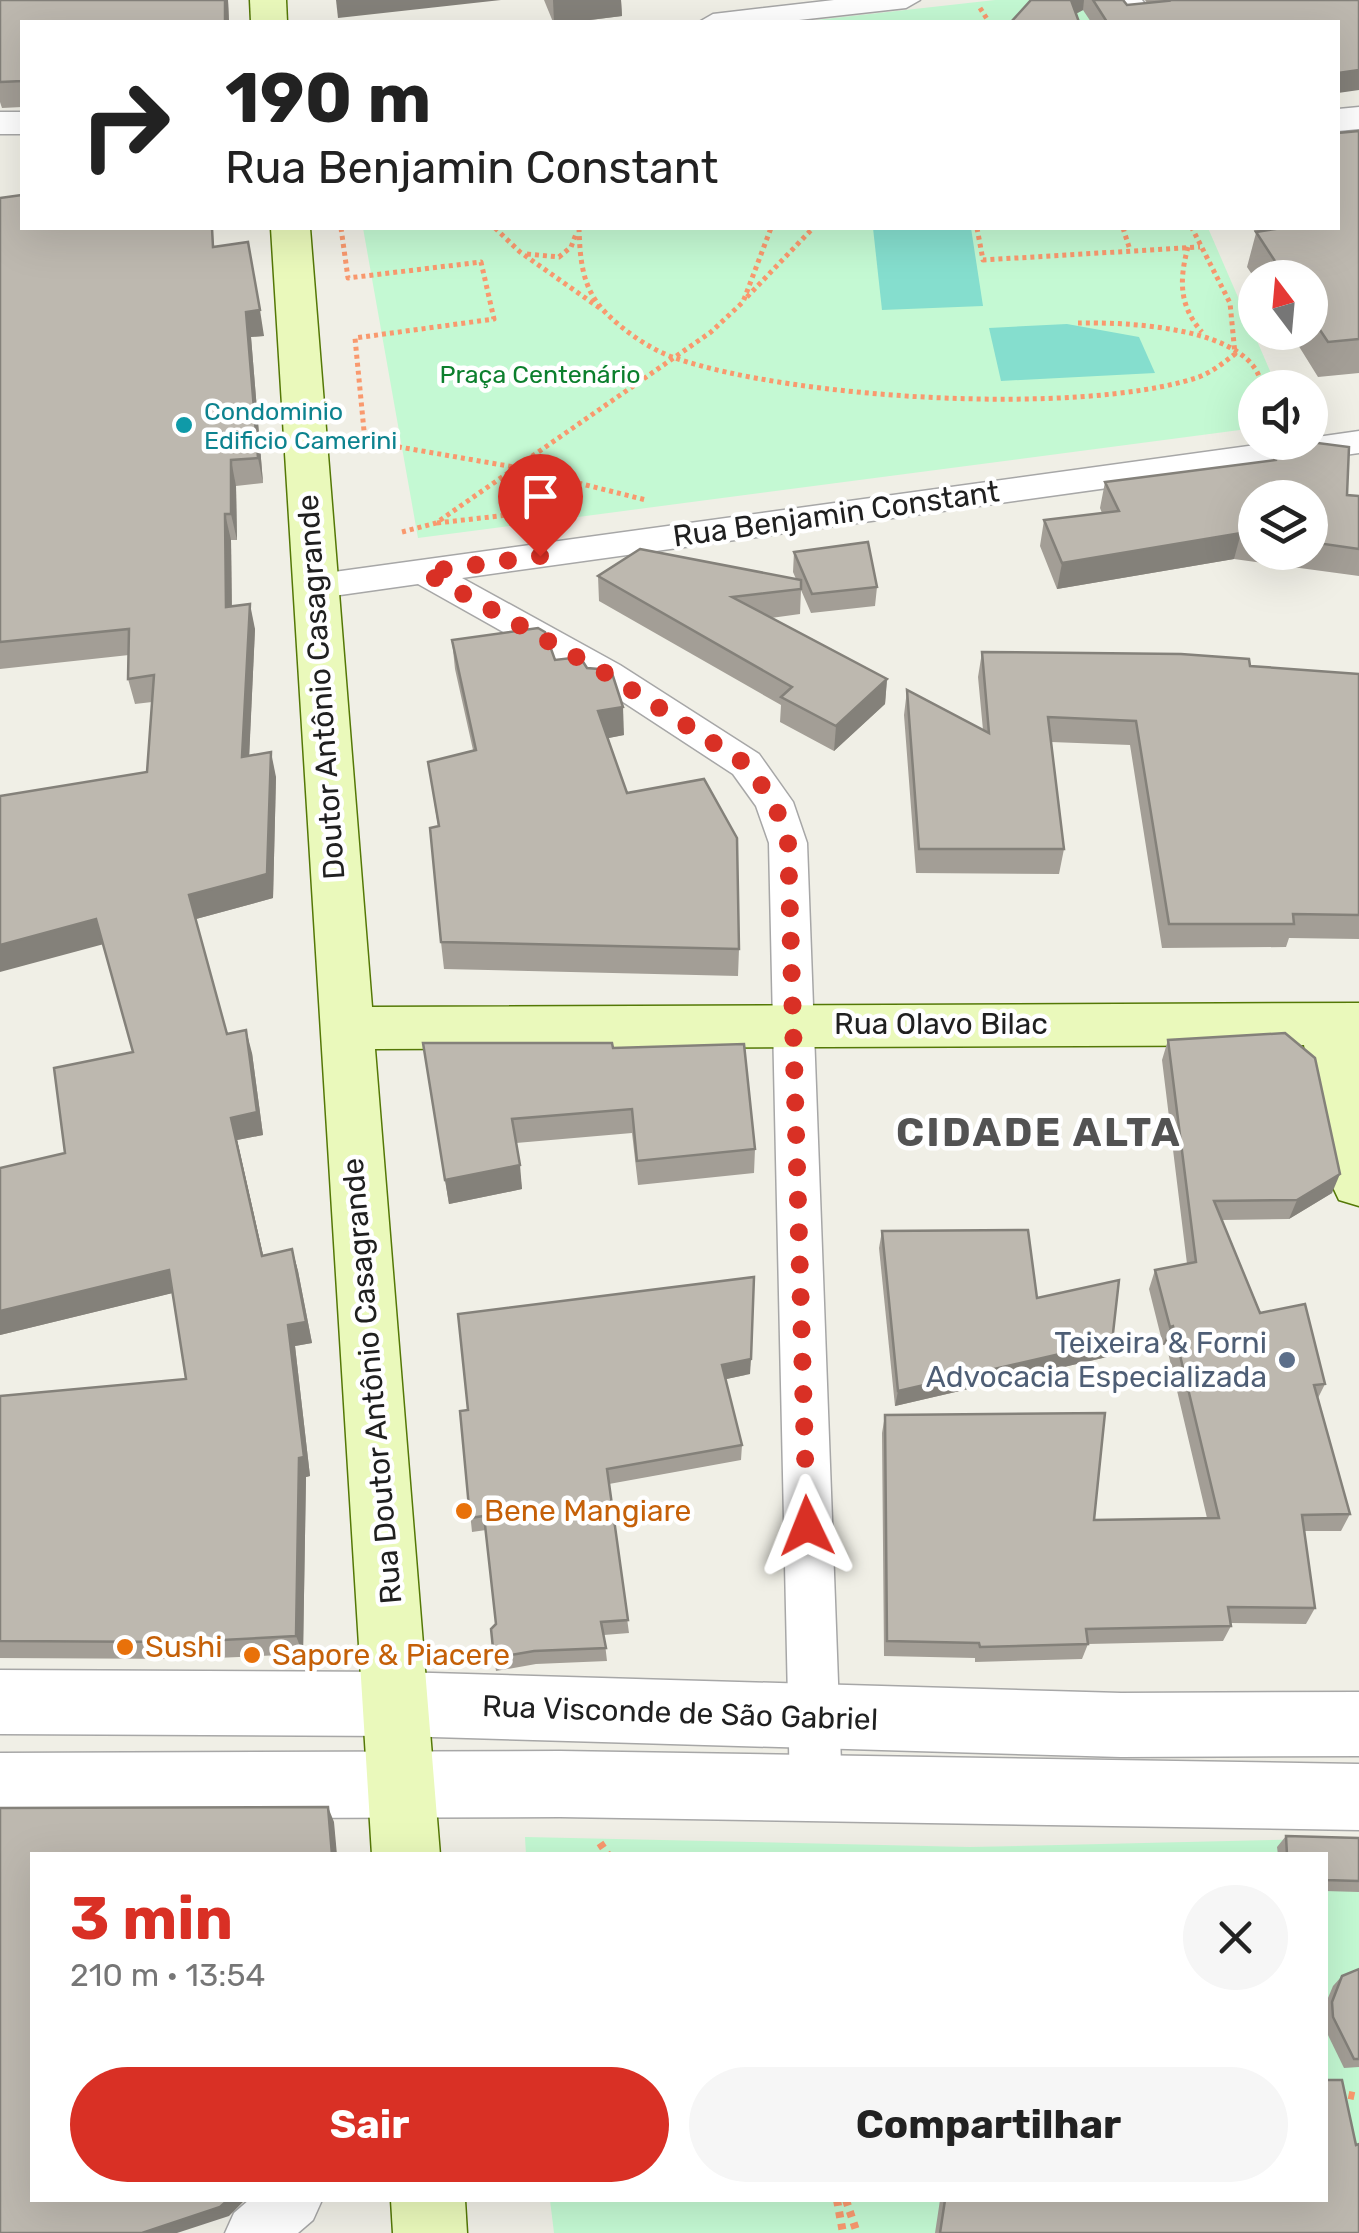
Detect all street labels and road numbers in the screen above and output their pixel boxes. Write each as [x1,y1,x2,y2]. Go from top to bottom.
street label: Rua Benjamin Constant [671,473,1002,555]
street label: Doutor Antônio Casagrande [290,493,352,881]
street label: Rua Olavo Bilac [834,1006,1048,1042]
street label: Rua Doutor Antônio Casagrande [335,1156,409,1606]
street label: Rua Visconde de São Gabriel [481,1688,879,1738]

